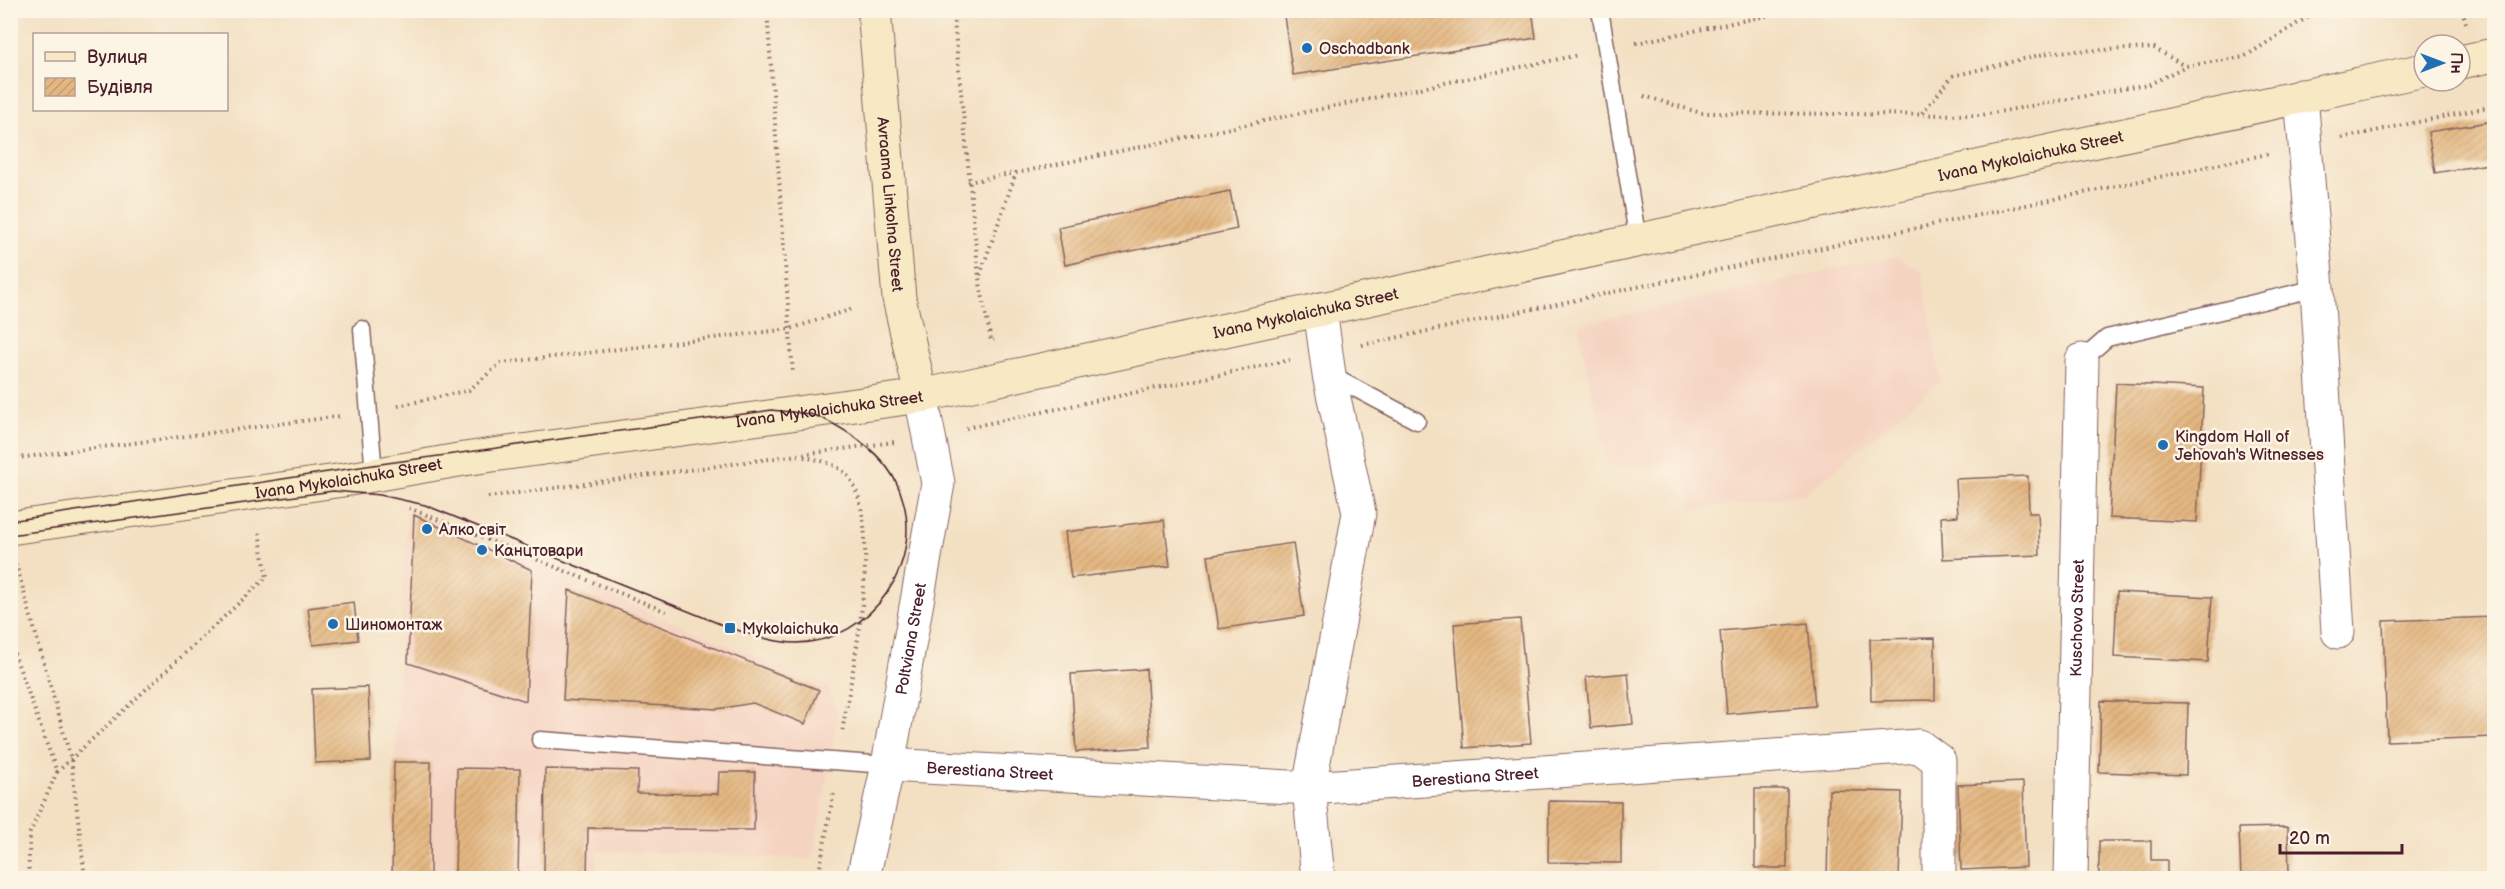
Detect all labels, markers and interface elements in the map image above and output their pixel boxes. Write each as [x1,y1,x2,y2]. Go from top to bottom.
legend [33,33,228,111]
north arrow [2412,33,2472,93]
place label: Oschadbank [1319,40,1410,59]
marker: Oschadbank [1300,41,1314,55]
text: Вулиця [87,47,148,68]
text: Пн [2446,52,2465,74]
text: Будівля [87,77,153,98]
street label: Avraama Linkolna Street [872,116,906,293]
street label: Ivana Mykolaichuka Street [1937,127,2125,186]
street label: Ivana Mykolaichuka Street [1212,285,1400,343]
street label: Ivana Mykolaichuka Street [735,388,924,432]
place label: Kingdom Hall of Jehovah's Witnesses [2175,428,2324,465]
marker: Kingdom Hall of Jehovah's Witnesses [2156,438,2170,452]
street label: Ivana Mykolaichuka Street [254,455,443,504]
place label: Алко світ [438,521,507,540]
marker: Алко світ [420,522,434,536]
place label: Канцтовари [494,542,584,561]
marker: Канцтовари [475,543,489,557]
street label: Kuschova Street [2067,559,2089,677]
street label: Poltviana Street [893,581,931,697]
place label: Шиномонтаж [345,616,443,635]
marker: Шиномонтаж [326,617,340,631]
place label: Mykolaichuka [742,620,839,639]
marker: Mykolaichuka [723,621,737,635]
street label: Berestiana Street [926,759,1054,785]
street label: Berestiana Street [1411,764,1539,792]
scale bar [2280,817,2402,855]
text: 20 m [2289,828,2330,849]

